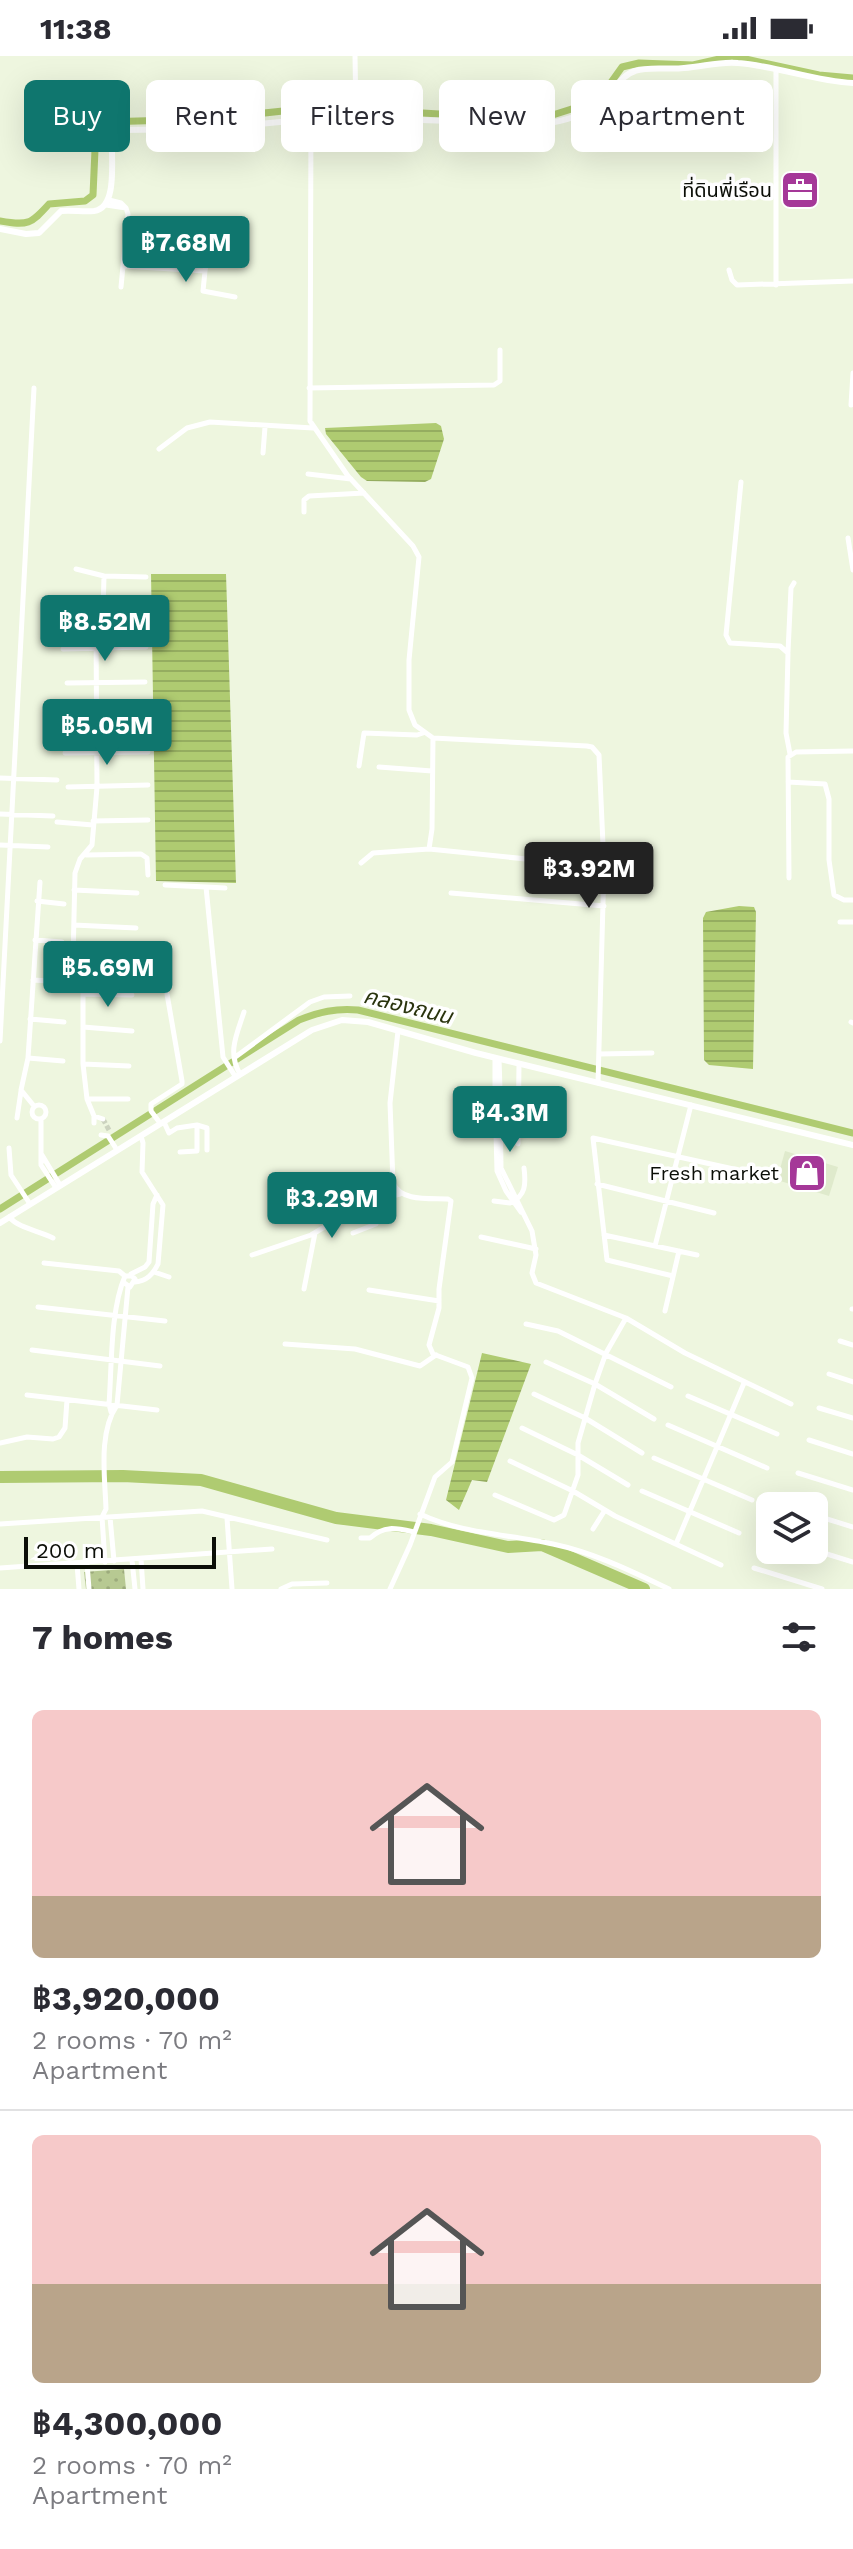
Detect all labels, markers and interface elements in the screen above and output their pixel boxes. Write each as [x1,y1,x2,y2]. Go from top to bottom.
text: 11:38 [40,11,112,46]
chip: Buy [24,80,130,152]
chip: Rent [146,80,265,152]
chip: Filters [281,80,423,152]
chip: New [439,80,555,152]
chip: Apartment [571,80,773,152]
office icon: ที่ดินพี่เรือน [779,169,821,211]
place label: ที่ดินพี่เรือน [682,176,772,202]
pin: ฿7.68M [121,216,251,284]
text: ฿7.68M [140,227,232,257]
pin: ฿8.52M [40,595,170,663]
text: ฿8.52M [58,606,152,636]
pin: ฿5.05M [42,699,172,767]
text: ฿5.05M [61,710,153,740]
pin: ฿3.92M [524,842,654,910]
text: ฿3.92M [542,853,636,883]
pin: ฿5.69M [43,941,173,1009]
text: ฿5.69M [61,952,155,982]
water label: คลองถนน [361,983,457,1029]
pin: ฿4.3M [454,1086,566,1154]
text: ฿4.3M [471,1097,549,1127]
shop icon: Fresh market [786,1152,828,1194]
place label: Fresh market [649,1161,780,1185]
pin: ฿3.29M [267,1172,397,1240]
text: ฿3.29M [285,1183,379,1213]
map controls [756,1492,828,1564]
button: layers [756,1492,828,1564]
scale bar [24,1533,216,1569]
text: 200 m [36,1538,105,1563]
icon: filters [777,1615,821,1659]
text: 7 homes [32,1617,173,1657]
icon: home [355,1762,499,1906]
text: ฿3,920,000 [32,1978,220,2018]
text: 2 rooms · 70 m² [32,2025,232,2055]
text: Apartment [32,2055,168,2085]
icon: home [355,2187,499,2331]
text: ฿4,300,000 [32,2403,222,2443]
text: 2 rooms · 70 m² [32,2450,232,2480]
text: Apartment [32,2480,168,2510]

